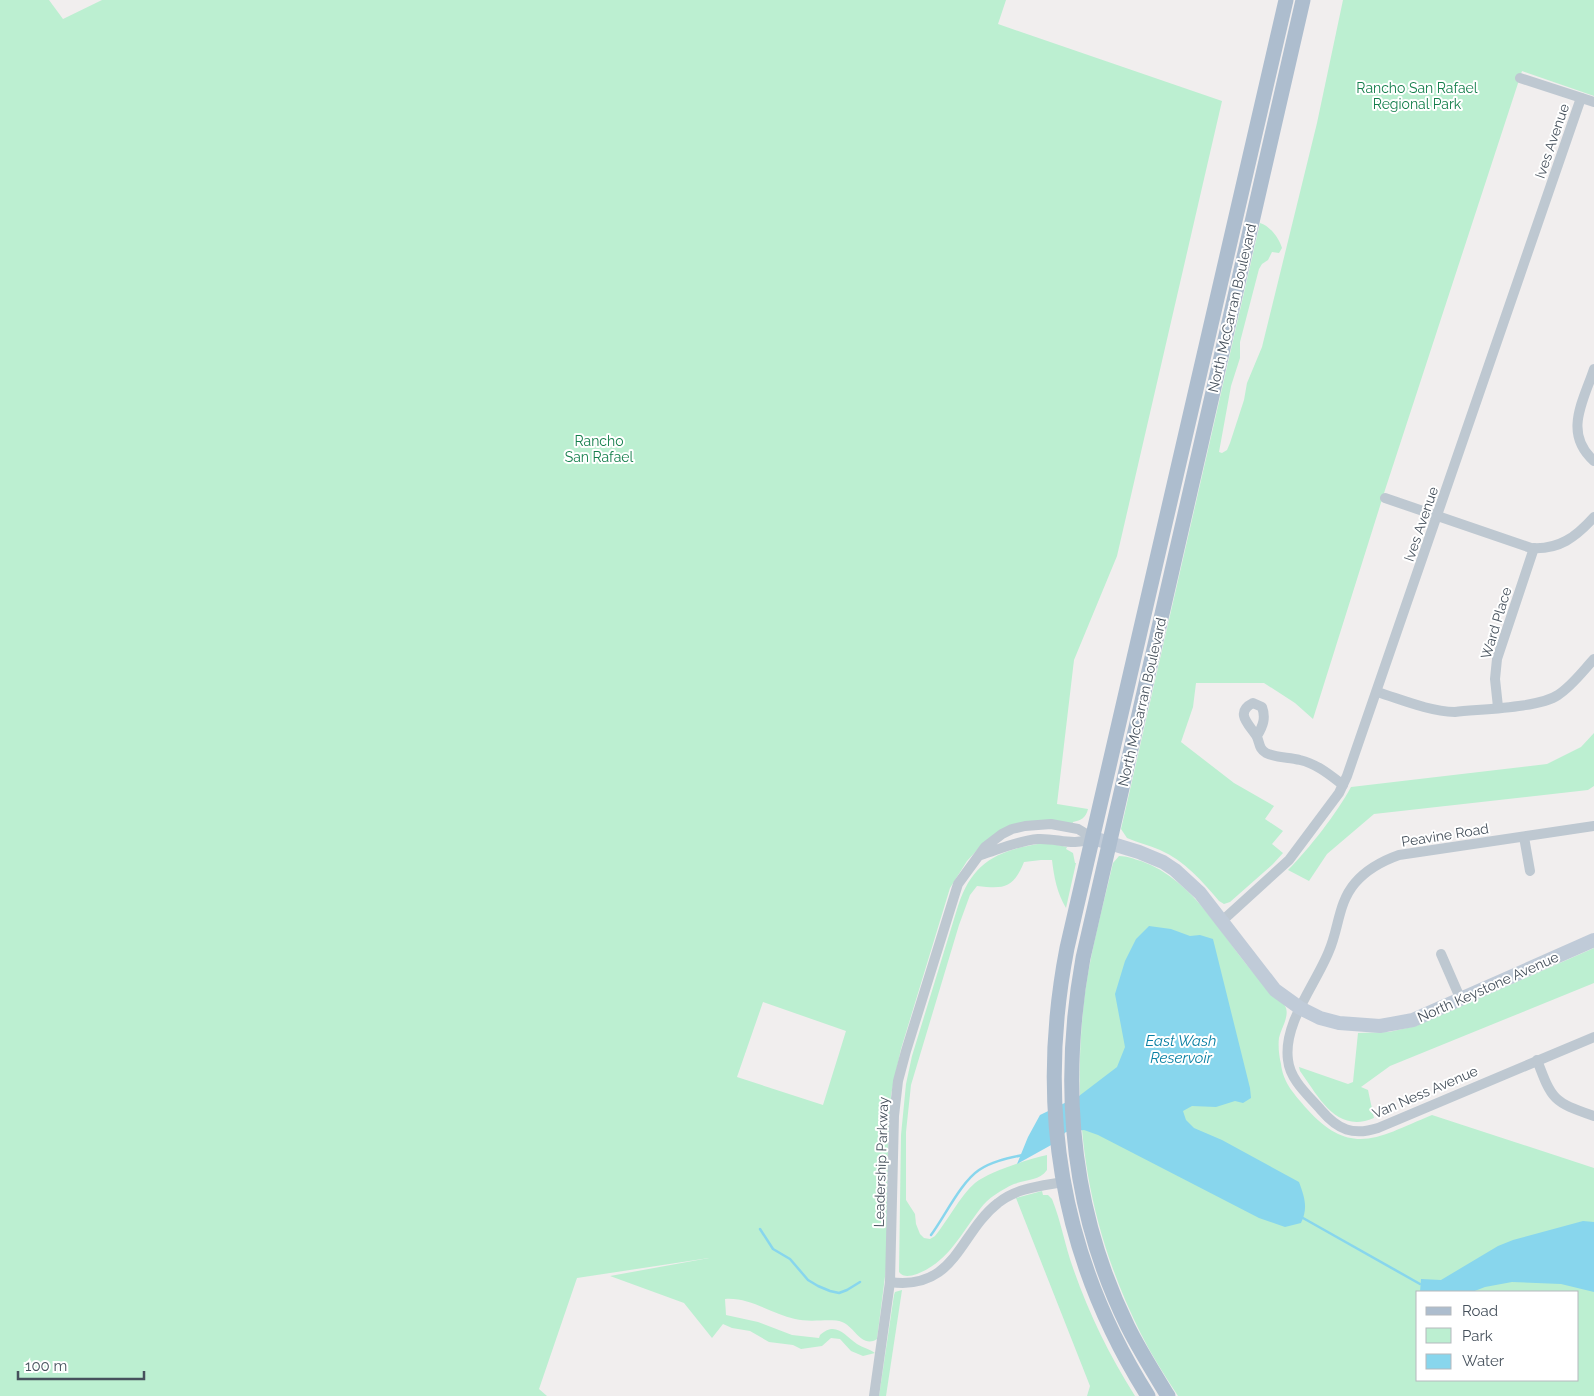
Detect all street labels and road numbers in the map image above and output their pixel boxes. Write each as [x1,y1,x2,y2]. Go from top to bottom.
street label: Ives Avenue [1532,102,1572,180]
street label: North McCarran Boulevard [1205,222,1259,394]
street label: Ives Avenue [1401,485,1441,563]
street label: Ward Place [1477,585,1515,661]
street label: North McCarran Boulevard [1115,616,1169,788]
street label: Peavine Road [1400,820,1490,850]
street label: North Keystone Avenue [1415,949,1561,1025]
street label: Van Ness Avenue [1370,1063,1480,1121]
street label: Leadership Parkway [871,1096,891,1228]

